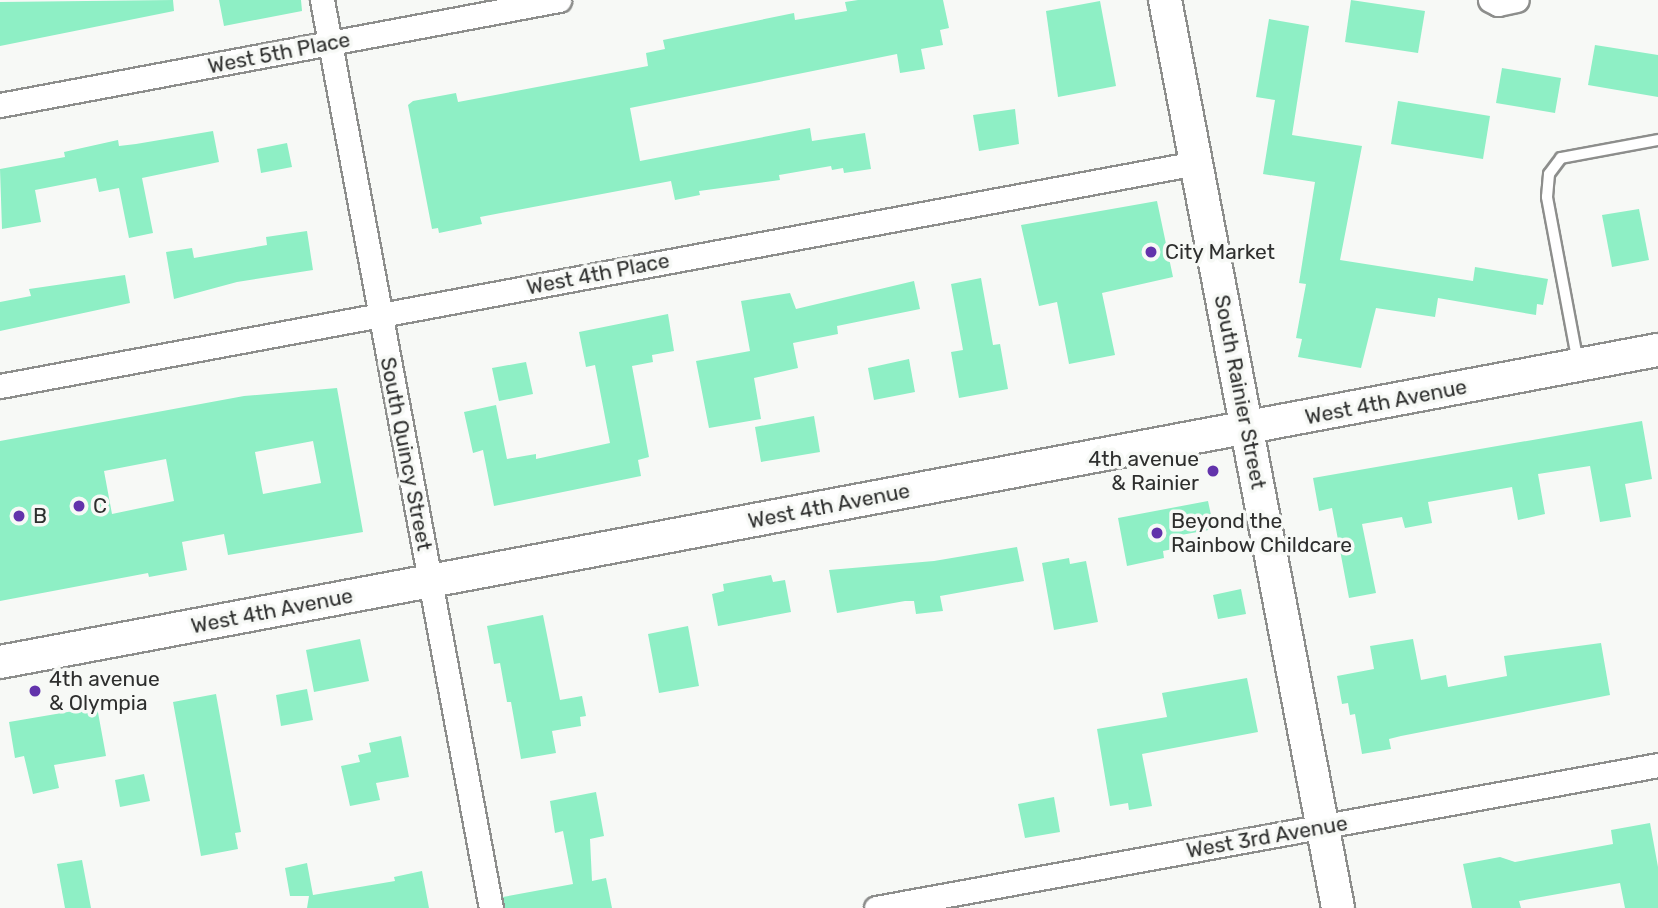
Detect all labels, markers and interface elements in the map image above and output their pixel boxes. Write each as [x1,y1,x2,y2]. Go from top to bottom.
street label: West 5th Place [206,27,352,79]
place label: City Market [1165,239,1275,265]
marker: City Market [1143,244,1159,260]
street label: West 4th Place [524,248,672,300]
street label: South Rainier Street [1209,293,1271,491]
street label: South Quincy Street [375,355,437,553]
street label: West 4th Avenue [1303,374,1469,430]
place label: 4th avenue & Rainier [1088,446,1199,496]
marker: 4th avenue & Rainier [1205,463,1221,479]
street label: West 4th Avenue [746,478,912,534]
place label: C [93,493,107,519]
marker: C [71,498,87,514]
place label: B [33,503,47,529]
marker: B [11,508,27,524]
place label: Beyond the Rainbow Childcare [1171,508,1353,558]
marker: Beyond the Rainbow Childcare [1149,525,1165,541]
street label: West 4th Avenue [189,583,355,639]
place label: 4th avenue & Olympia [49,666,160,716]
marker: 4th avenue & Olympia [27,683,43,699]
street label: West 3rd Avenue [1184,810,1350,864]

